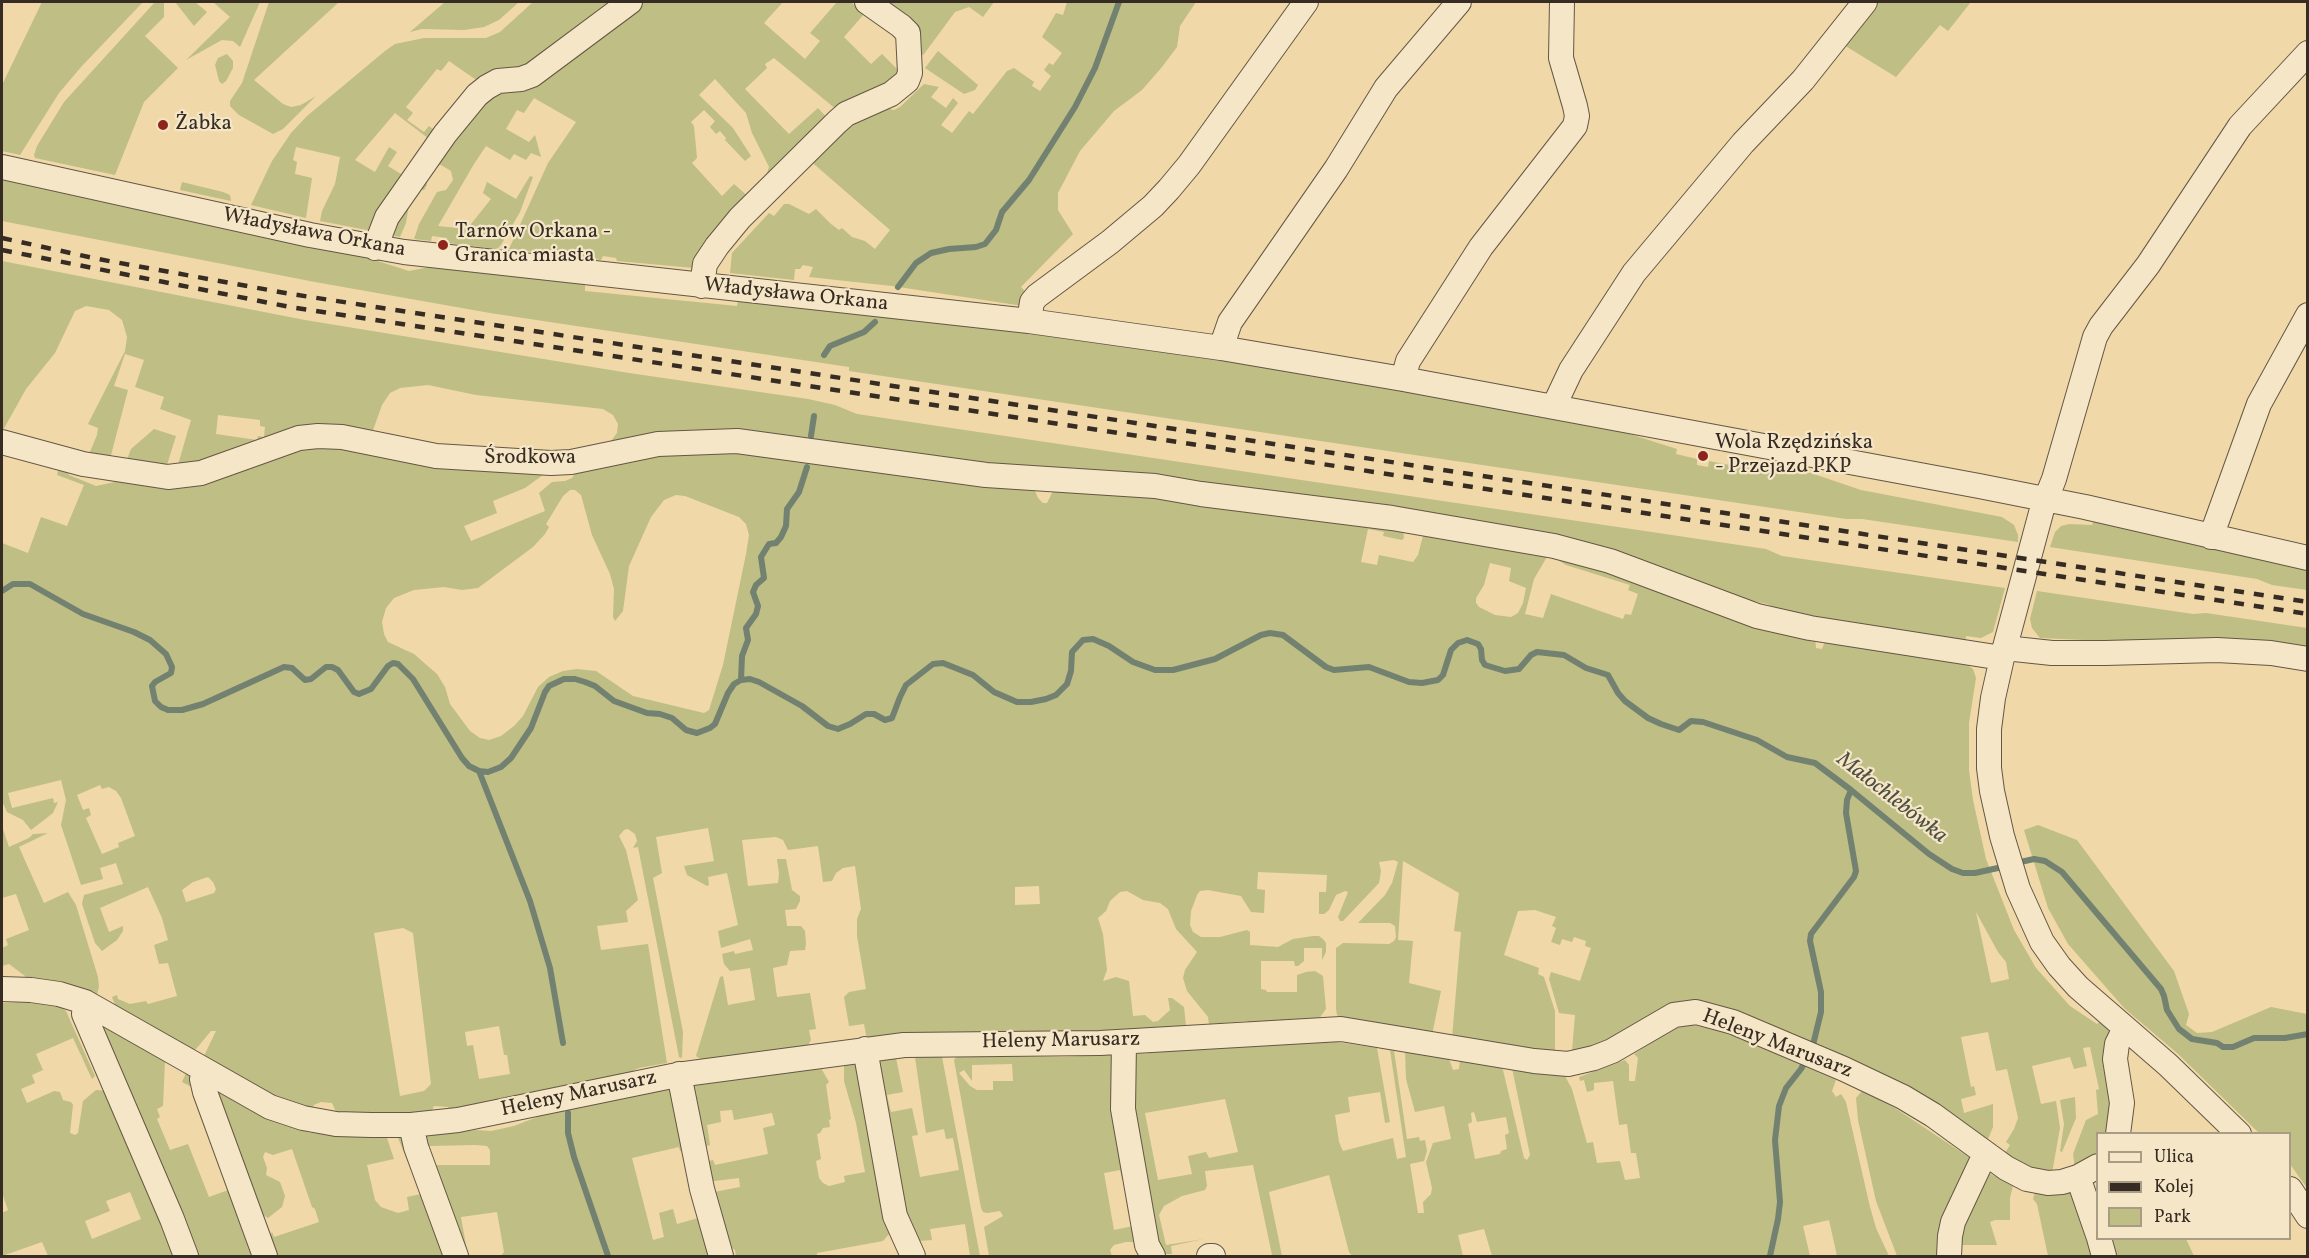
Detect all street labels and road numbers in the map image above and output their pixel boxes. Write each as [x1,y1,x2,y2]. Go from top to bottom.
street label: Władysława Orkana [220,204,408,264]
street label: Władysława Orkana [702,274,890,318]
street label: Środkowa [484,446,576,472]
street label: Heleny Marusarz [1698,1005,1856,1085]
street label: Heleny Marusarz [981,1028,1141,1056]
street label: Heleny Marusarz [499,1066,659,1124]

